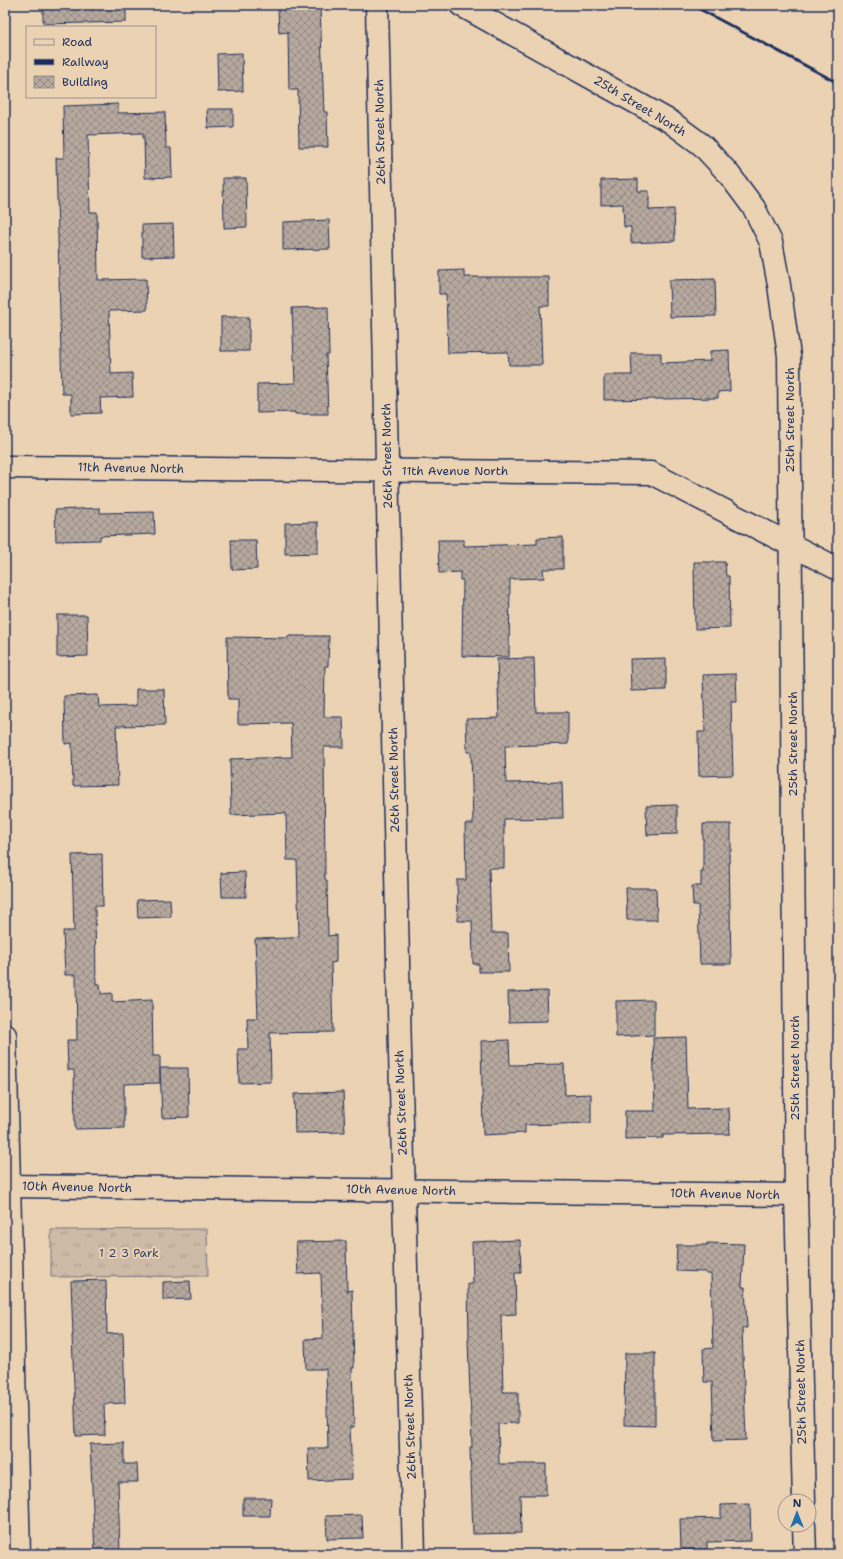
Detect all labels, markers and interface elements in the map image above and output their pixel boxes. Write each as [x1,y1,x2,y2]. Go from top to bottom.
legend [26,26,156,98]
text: Road [62,34,93,50]
text: Railway [62,54,109,70]
street label: 25th Street North [591,72,689,140]
text: Building [62,74,108,90]
street label: 26th Street North [371,79,389,185]
street label: 25th Street North [782,367,798,473]
street label: 26th Street North [378,403,396,509]
street label: 11th Avenue North [78,459,184,477]
street label: 11th Avenue North [402,463,508,479]
street label: 25th Street North [785,691,801,797]
street label: 26th Street North [385,727,403,833]
street label: 25th Street North [787,1015,803,1121]
street label: 26th Street North [391,1050,411,1156]
street label: 10th Avenue North [22,1178,132,1196]
street label: 10th Avenue North [346,1181,456,1199]
street label: 10th Avenue North [670,1185,780,1203]
park label: 1 2 3 Park [99,1245,159,1261]
street label: 25th Street North [792,1339,810,1445]
street label: 26th Street North [400,1374,420,1480]
north arrow [777,1493,817,1533]
text: N [793,1496,802,1511]

